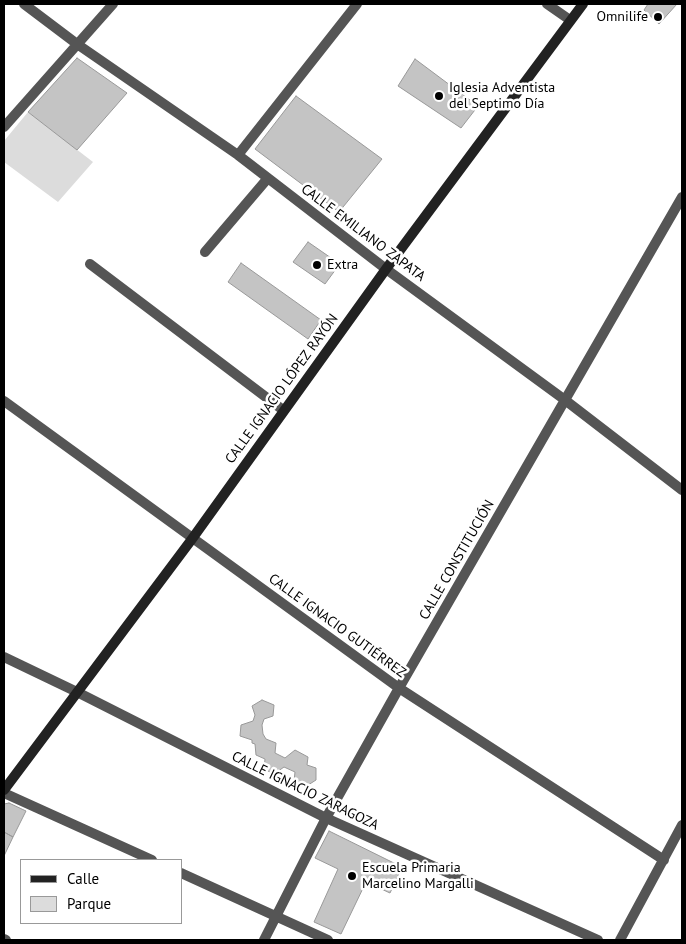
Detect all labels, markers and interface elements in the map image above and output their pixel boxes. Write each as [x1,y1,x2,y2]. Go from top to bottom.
place label: Omnilife [596,9,648,25]
marker: Omnilife [652,11,664,23]
place label: Iglesia Adventista del Septimo Día [449,80,555,112]
marker: Iglesia Adventista del Septimo Día [433,90,445,102]
street label: CALLE EMILIANO ZAPATA [298,181,428,285]
place label: Extra [327,257,358,273]
marker: Extra [311,259,323,271]
street label: CALLE IGNACIO LÓPEZ RAYÓN [222,311,342,467]
street label: CALLE CONSTITUCIÓN [416,497,498,623]
street label: CALLE IGNACIO GUTIÉRREZ [265,571,409,681]
street label: CALLE IGNACIO ZARAGOZA [229,748,381,834]
legend [20,859,182,924]
place label: Escuela Primaria Marcelino Margalli [362,860,474,892]
text: Calle [67,869,99,888]
marker: Escuela Primaria Marcelino Margalli [346,870,358,882]
text: Parque [67,894,111,913]

